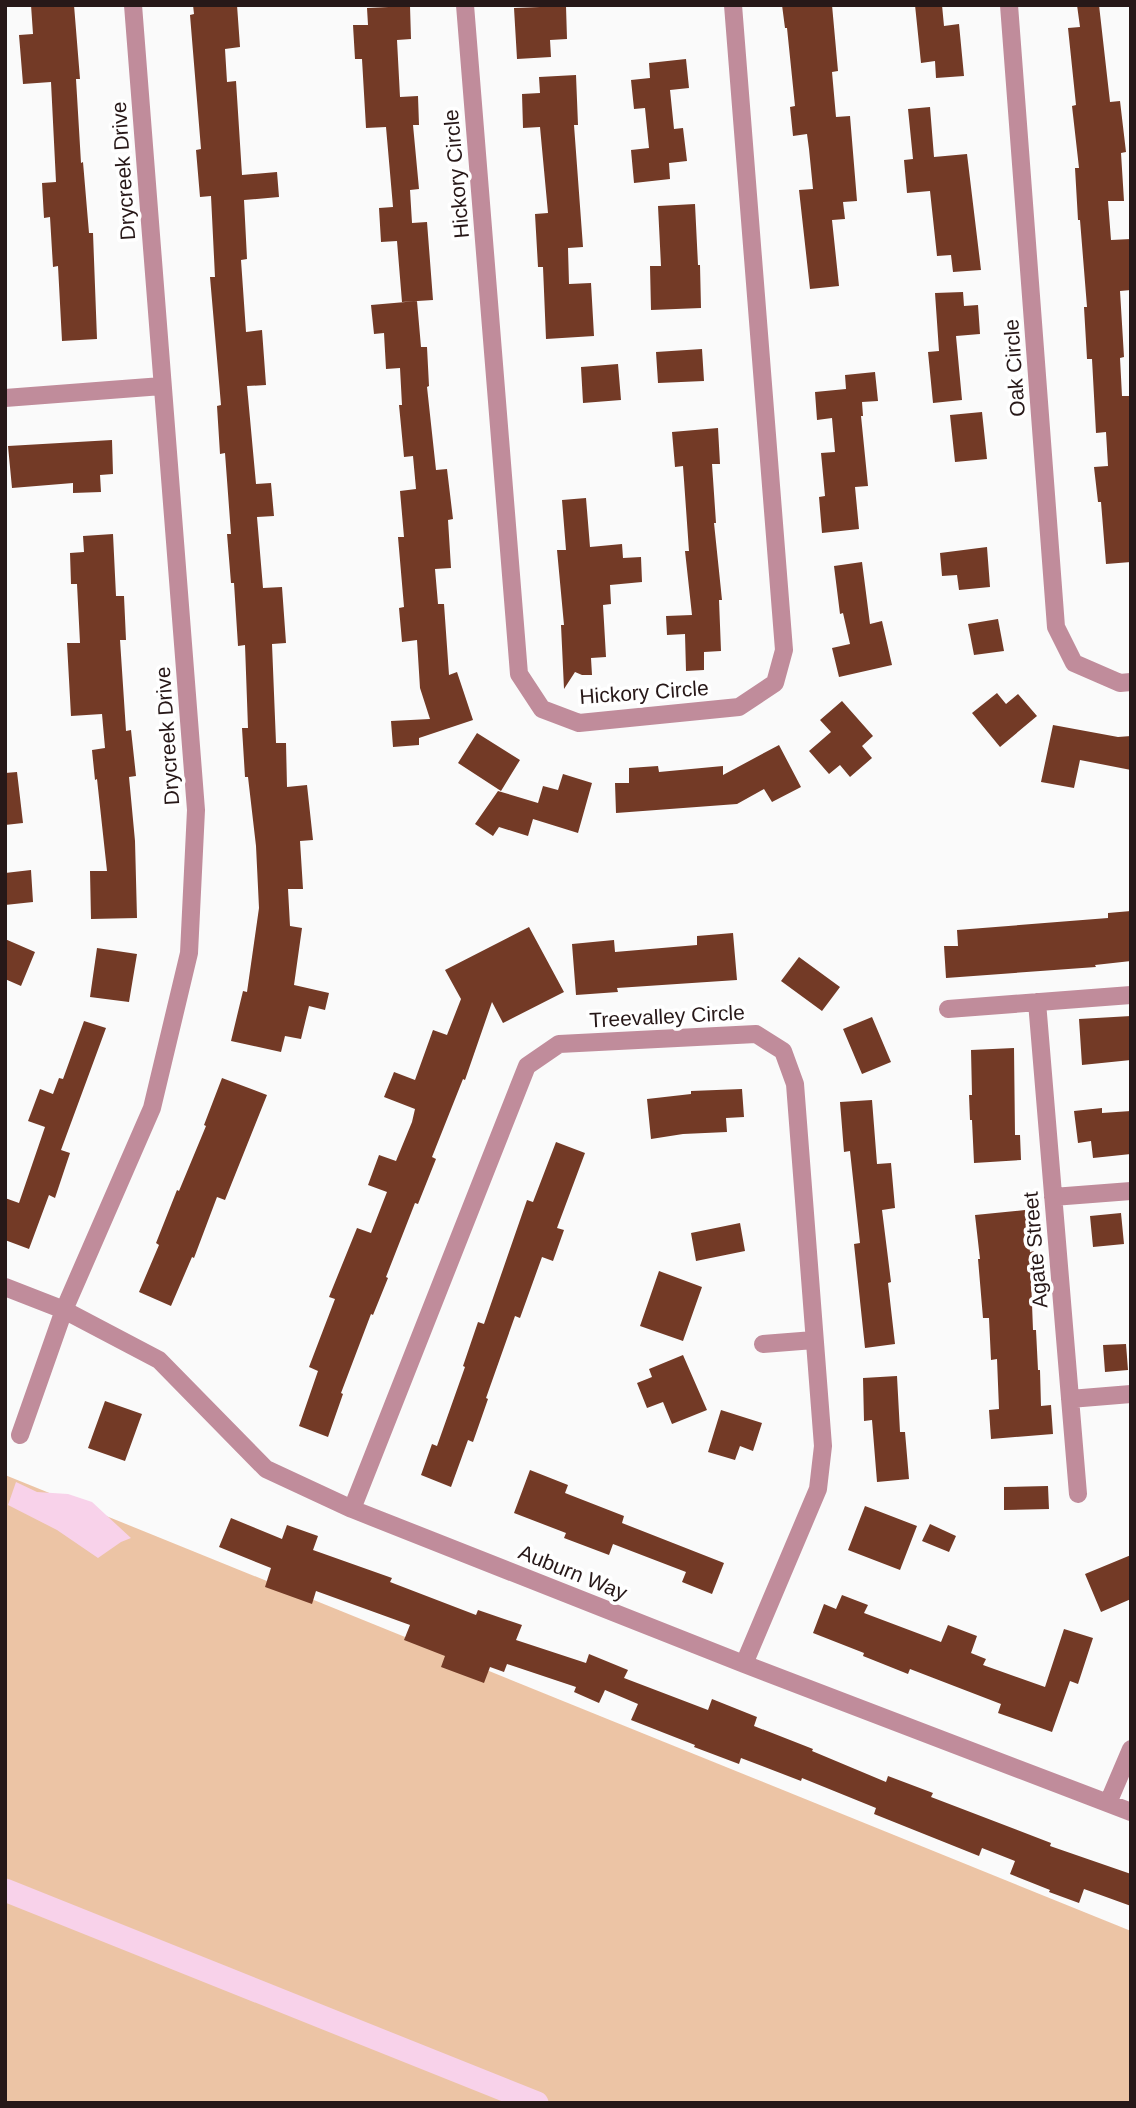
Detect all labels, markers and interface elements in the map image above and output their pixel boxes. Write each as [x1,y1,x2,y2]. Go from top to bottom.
street label: Drycreek Drive [107,101,139,241]
street label: Hickory Circle [439,108,473,240]
street label: Oak Circle [999,318,1029,418]
street label: Drycreek Drive [151,666,183,806]
street label: Hickory Circle [579,676,709,708]
street label: Treevalley Circle [589,1000,745,1032]
street label: Agate Street [1018,1191,1052,1309]
street label: Auburn Way [515,1540,631,1604]

